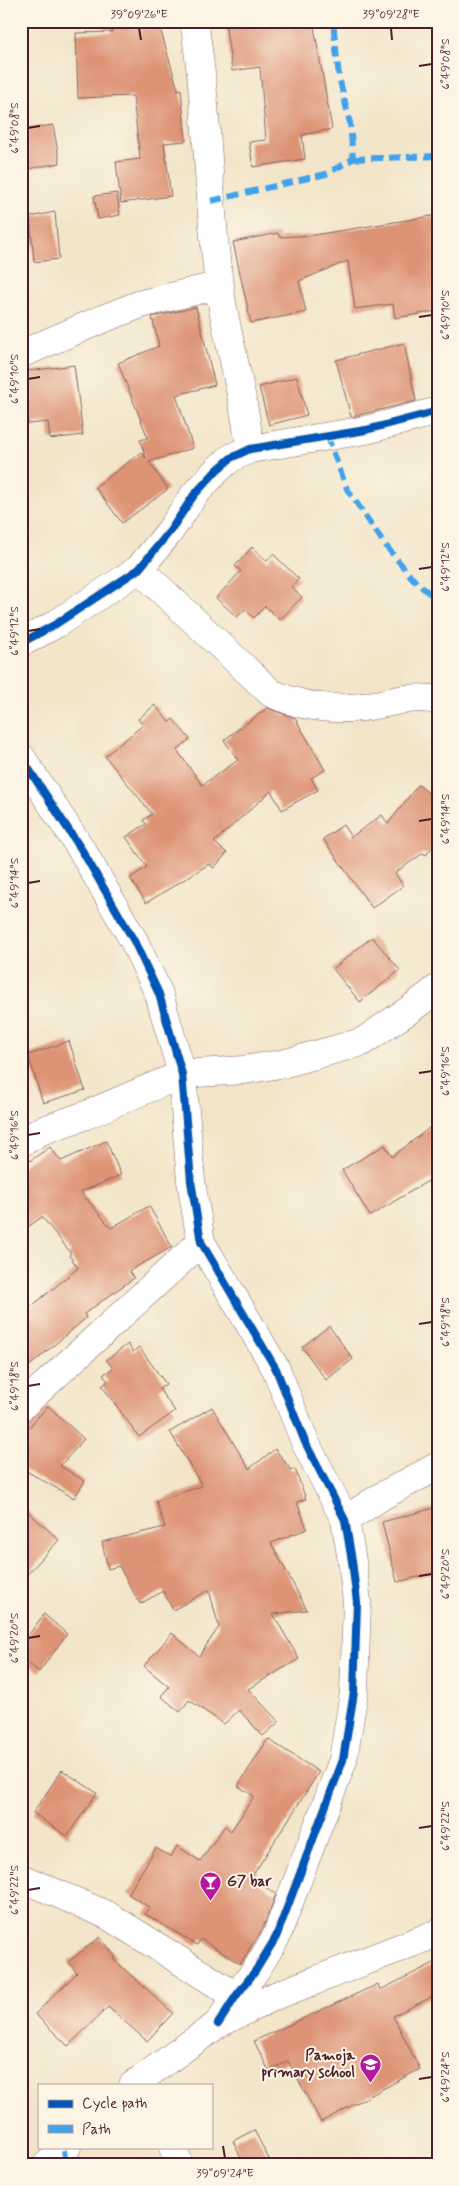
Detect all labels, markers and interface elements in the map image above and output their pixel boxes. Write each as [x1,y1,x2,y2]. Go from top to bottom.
text: 39°09'26"E [111,7,167,23]
text: 39°09'28"E [363,7,419,23]
text: 6°49'08"S [438,38,454,90]
text: 6°49'08"S [7,102,23,154]
text: 6°49'10"S [438,290,454,340]
text: 6°49'10"S [7,354,23,404]
text: 6°49'12"S [438,542,454,592]
text: 6°49'12"S [7,606,23,656]
text: 6°49'14"S [438,793,454,844]
text: 6°49'14"S [7,857,23,908]
text: 6°49'16"S [438,1046,454,1096]
text: 6°49'16"S [7,1110,23,1160]
text: 6°49'18"S [438,1297,454,1347]
text: 6°49'18"S [7,1361,23,1411]
text: 6°49'20"S [438,1548,454,1599]
text: 6°49'20"S [7,1612,23,1663]
text: 6°49'22"S [438,1801,454,1851]
text: 6°49'22"S [7,1865,23,1915]
bar icon: G7 bar [199,1870,223,1901]
place label: G7 bar [227,1872,272,1892]
place label: Pamoja primary school [261,2046,356,2083]
text: 6°49'24"S [438,2051,454,2103]
school or university icon: Pamoja primary school [359,2053,383,2084]
legend [38,2084,212,2148]
text: Cycle path [82,2094,147,2114]
text: Path [82,2120,111,2140]
text: 39°09'24"E [196,2166,254,2182]

